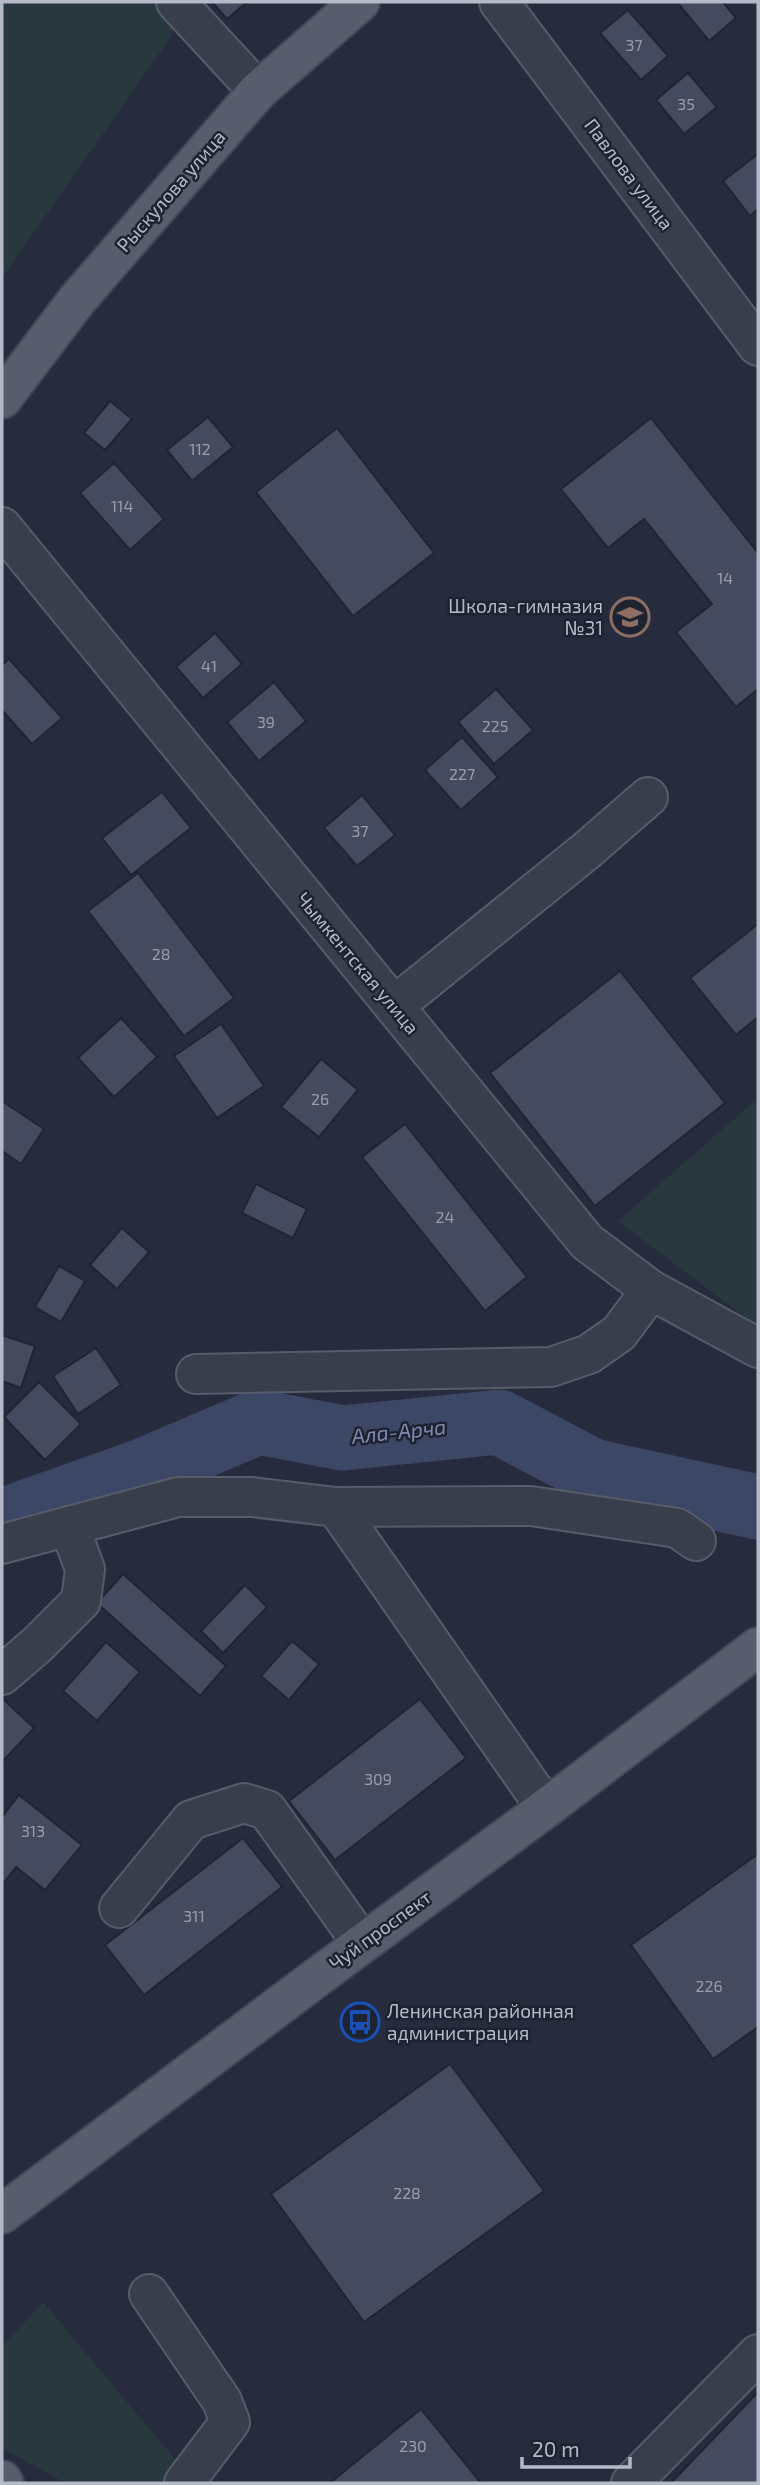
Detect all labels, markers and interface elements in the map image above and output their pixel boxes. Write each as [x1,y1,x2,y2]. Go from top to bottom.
house number: 37 [625,35,643,54]
house number: 35 [677,94,695,113]
street label: Павлова улица [579,113,679,235]
street label: Рыскулова улица [112,125,230,257]
house number: 112 [189,439,211,458]
house number: 114 [111,496,133,515]
house number: 14 [717,568,733,587]
place label: Школа-гимназия №31 [448,594,603,639]
school or university icon: Школа-гимназия №31 [609,596,651,638]
house number: 41 [201,656,217,675]
house number: 39 [257,712,275,731]
house number: 225 [482,716,508,735]
house number: 227 [449,764,475,783]
house number: 37 [351,821,369,840]
street label: Чымкентская улица [292,887,424,1039]
house number: 28 [152,944,170,963]
house number: 26 [311,1089,329,1108]
house number: 24 [436,1207,455,1226]
water label: Ала-Арча [349,1413,447,1448]
house number: 309 [364,1769,392,1788]
house number: 313 [21,1821,45,1840]
street label: Чуй проспект [324,1885,436,1975]
house number: 311 [183,1906,205,1925]
house number: 226 [695,1976,723,1995]
place label: Ленинская районная администрация [387,1999,574,2044]
bus stop icon: Ленинская районная администрация [339,2001,381,2043]
house number: 228 [393,2183,421,2202]
scale bar [522,2426,630,2470]
house number: 230 [399,2436,427,2455]
text: 20 m [532,2436,580,2461]

